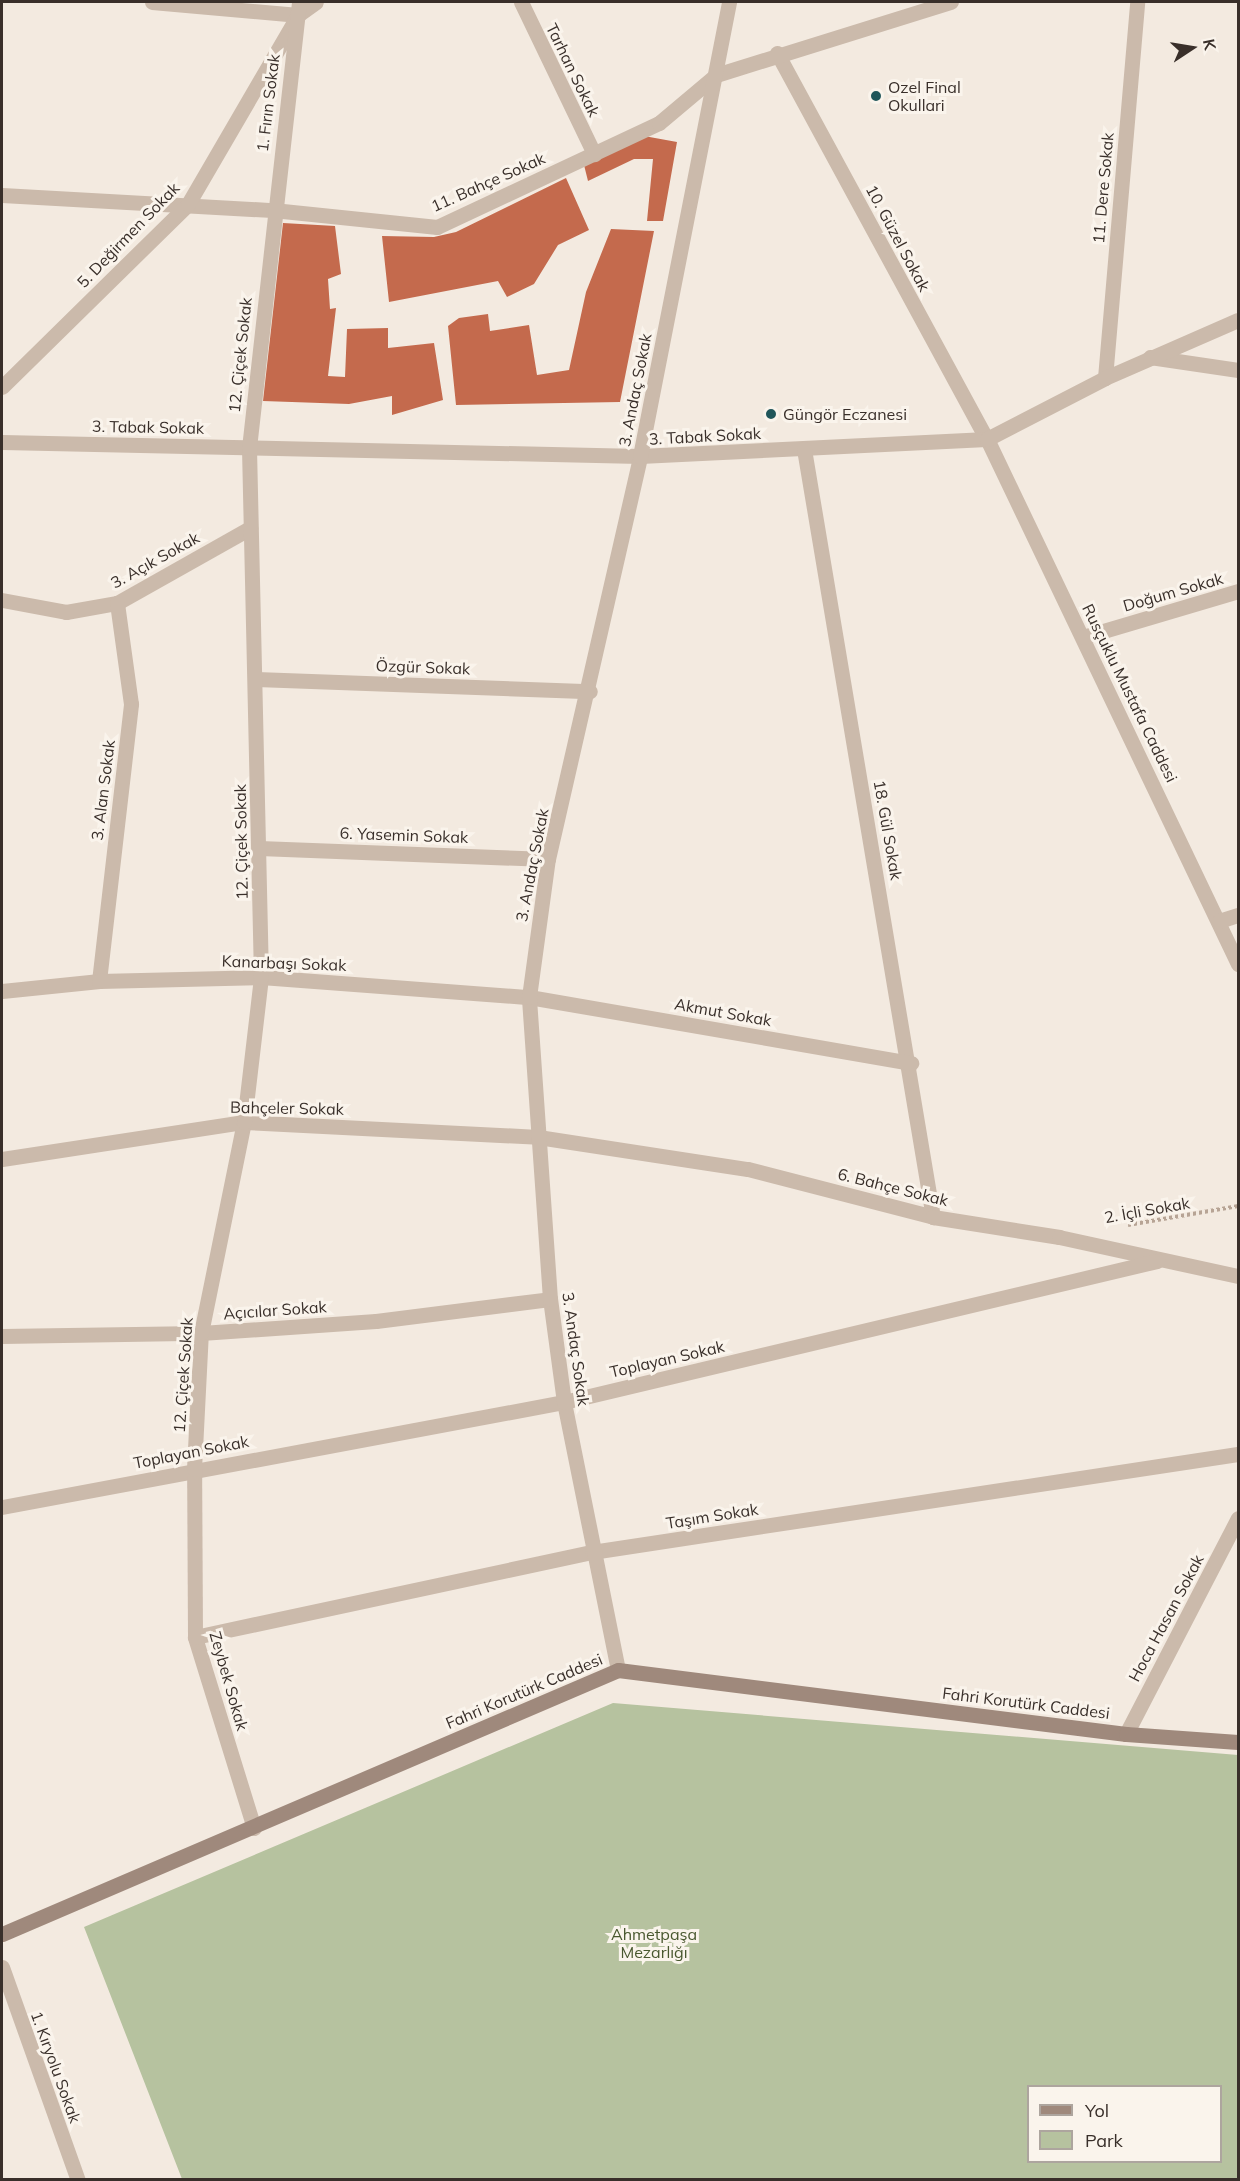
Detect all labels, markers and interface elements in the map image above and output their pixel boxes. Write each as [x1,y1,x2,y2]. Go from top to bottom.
north arrow [1162,18,1222,78]
street label: Tarhan Sokak [542,20,604,120]
text: K [1199,37,1220,52]
street label: 1. Fırın Sokak [252,53,284,153]
place label: Ozel Final Okullari [888,77,961,115]
marker: Ozel Final Okullari [869,89,883,103]
street label: 11. Dere Sokak [1089,132,1117,244]
street label: 11. Bahçe Sokak [428,148,548,216]
street label: 5. Değirmen Sokak [73,178,183,292]
street label: 10. Güzel Sokak [862,181,934,295]
street label: 12. Çiçek Sokak [224,296,256,414]
street label: 3. Andaç Sokak [615,332,655,448]
place label: Güngör Eczanesi [783,404,907,424]
marker: Güngör Eczanesi [764,407,778,421]
street label: 3. Tabak Sokak [92,416,204,438]
street label: 3. Tabak Sokak [648,423,762,449]
street label: 3. Açık Sokak [107,528,203,592]
street label: Doğum Sokak [1121,569,1225,615]
street label: Rusçuklu Mustafa Caddesi [1078,601,1182,785]
street label: Özgür Sokak [375,656,471,678]
street label: 3. Alan Sokak [87,739,119,841]
street label: 18. Gül Sokak [870,779,906,881]
street label: 12. Çiçek Sokak [230,784,252,900]
street label: 3. Andaç Sokak [512,807,552,923]
street label: 6. Yasemin Sokak [339,823,469,847]
street label: Kanarbaşı Sokak [221,951,347,975]
street label: Akmut Sokak [673,994,773,1030]
street label: Bahçeler Sokak [230,1097,344,1119]
street label: 6. Bahçe Sokak [836,1164,950,1210]
street label: 2. İçli Sokak [1103,1193,1191,1227]
street label: 3. Andaç Sokak [558,1291,594,1407]
street label: Açıcılar Sokak [223,1297,327,1323]
street label: 12. Çiçek Sokak [169,1317,197,1433]
street label: Toplayan Sokak [608,1336,726,1382]
street label: Toplayan Sokak [132,1431,250,1473]
street label: Taşım Sokak [665,1499,759,1533]
street label: Hoca Hasan Sokak [1124,1551,1208,1685]
street label: Zeybek Sokak [206,1629,252,1733]
street label: Fahri Korutürk Caddesi [443,1649,605,1733]
street label: Fahri Korutürk Caddesi [941,1683,1111,1723]
park label: Ahmetpaşa Mezarlığı [611,1924,697,1962]
street label: 1. Kıryolu Sokak [27,2009,85,2125]
legend [1027,2085,1222,2163]
text: Yol [1085,2099,1109,2122]
text: Park [1085,2129,1123,2152]

